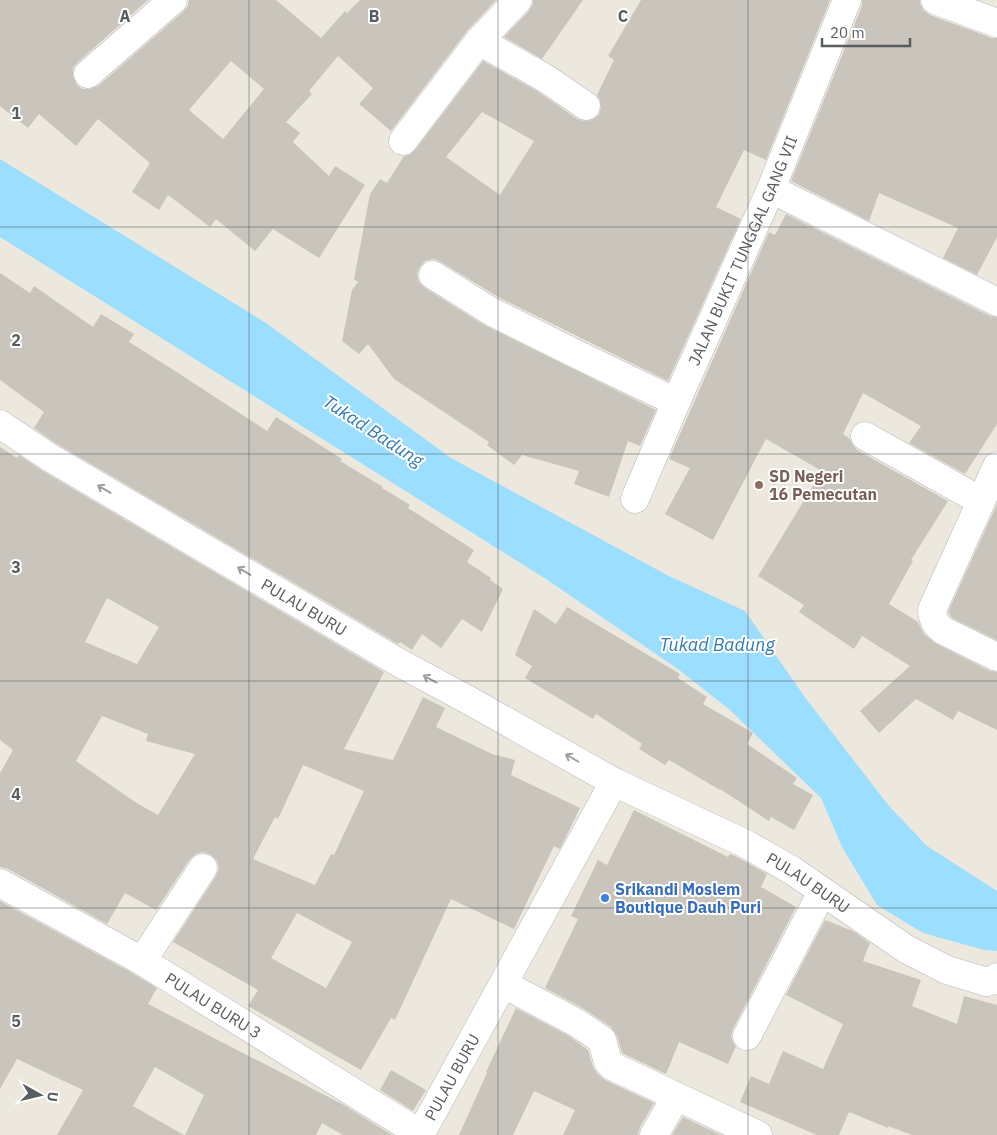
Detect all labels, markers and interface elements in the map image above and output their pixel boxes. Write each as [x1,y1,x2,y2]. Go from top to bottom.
text: A [120,6,131,26]
text: B [369,6,380,26]
text: C [618,6,628,26]
scale bar [822,15,910,47]
text: 20 m [830,23,865,42]
text: 1 [11,103,21,123]
street label: JALAN BUKIT TUNGGAL GANG VII [684,133,801,368]
text: 2 [11,330,21,350]
water label: Tukad Badung [319,390,429,472]
place label: SD Negeri 16 Pemecutan [769,466,877,504]
marker: SD Negeri 16 Pemecutan [753,479,765,491]
one-way arrow [97,483,111,493]
text: 3 [11,557,21,577]
one-way arrow [237,566,251,576]
street label: PULAU BURU [258,574,350,640]
water label: Tukad Badung [659,633,775,656]
one-way arrow [422,674,437,684]
one-way arrow [564,753,579,763]
text: 4 [11,784,21,804]
street label: PULAU BURU [763,848,854,917]
place label: Srikandi Moslem Boutique Dauh Puri [615,879,761,917]
marker: Srikandi Moslem Boutique Dauh Puri [599,892,611,904]
street label: PULAU BURU 3 [162,968,265,1043]
text: 5 [11,1011,21,1031]
street label: PULAU BURU [420,1030,484,1124]
north arrow [15,1070,65,1120]
text: U [43,1091,62,1103]

